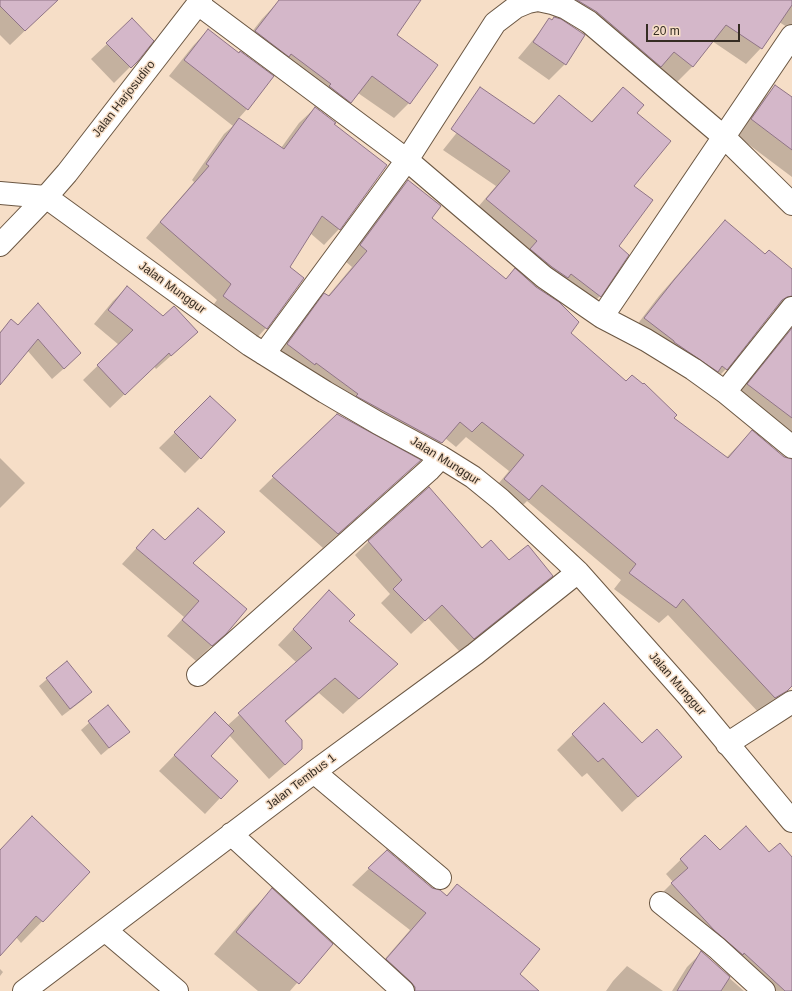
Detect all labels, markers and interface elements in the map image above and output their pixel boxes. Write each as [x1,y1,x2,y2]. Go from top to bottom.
scale bar [648,16,742,42]
text: 20 m [653,24,680,38]
street label: Jalan Harjosudiro [90,58,158,140]
street label: Jalan Munggur [136,259,208,317]
street label: Jalan Munggur [408,434,482,488]
street label: Jalan Munggur [646,649,708,719]
street label: Jalan Tembus 1 [263,751,339,813]

